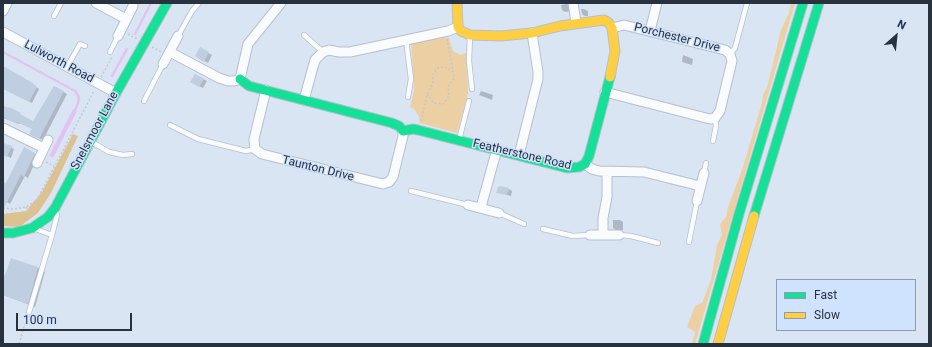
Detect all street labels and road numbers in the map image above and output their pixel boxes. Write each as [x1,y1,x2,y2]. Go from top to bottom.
street label: Porchester Drive [633,20,721,56]
street label: Lulworth Road [22,38,96,86]
street label: Snelsmoor Lane [68,89,122,173]
street label: Featherstone Road [471,137,573,173]
street label: Taunton Drive [281,153,355,185]

